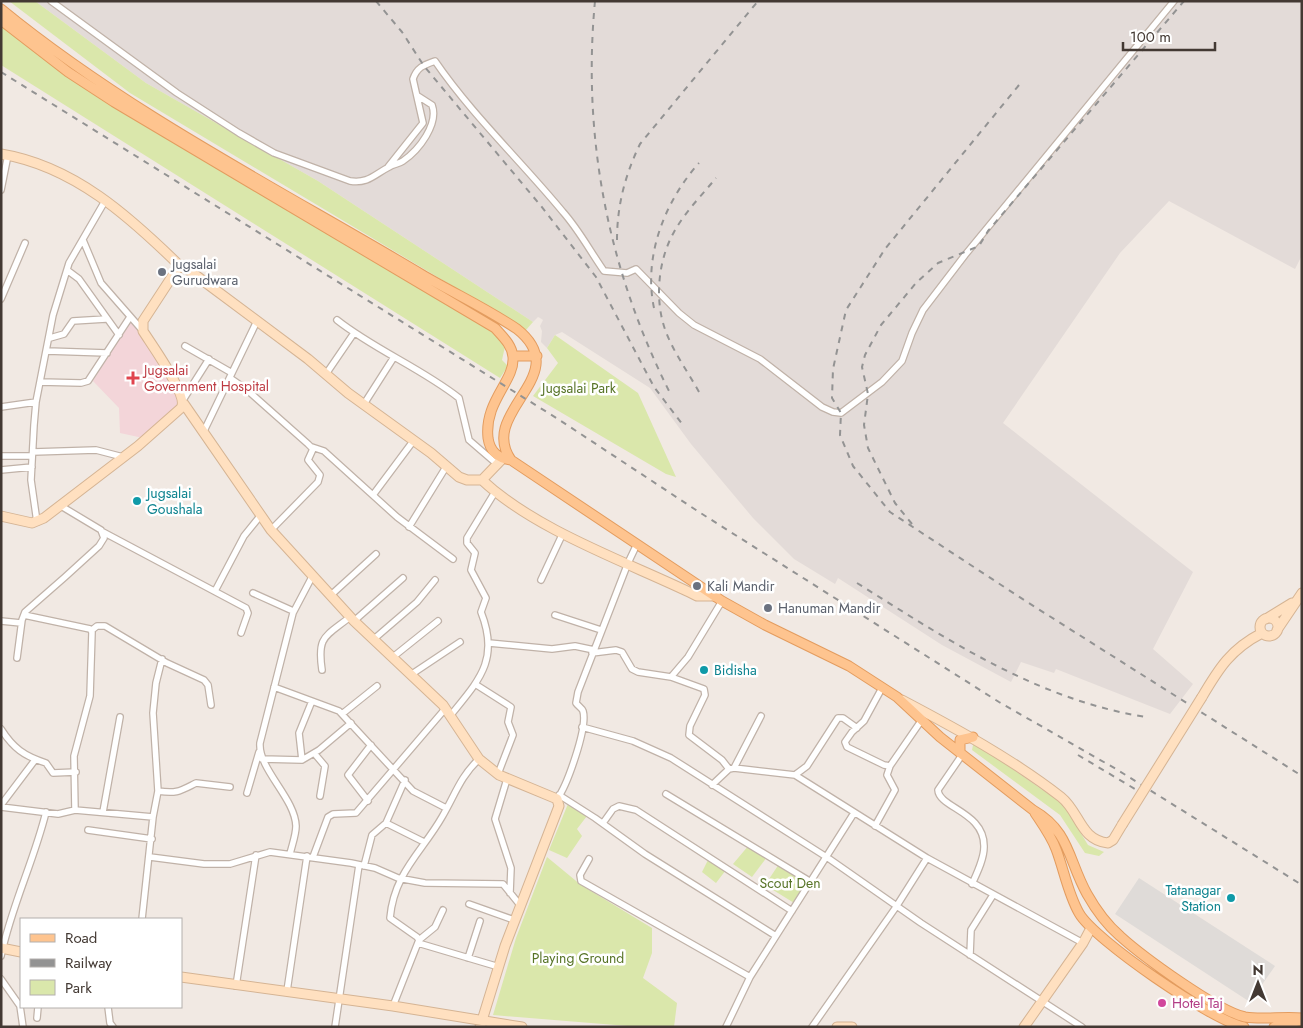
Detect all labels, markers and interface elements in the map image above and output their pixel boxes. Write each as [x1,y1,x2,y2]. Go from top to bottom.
scale bar [1123,20,1216,52]
text: 100 m [1130,26,1171,48]
place label: Jugsalai Gurudwara [170,254,238,290]
marker: Jugsalai Gurudwara [156,266,168,278]
place label: Jugsalai Government Hospital [142,360,269,396]
marker: Jugsalai Government Hospital [126,371,140,385]
park label: Jugsalai Park [540,378,617,398]
place label: Jugsalai Goushala [145,483,203,519]
marker: Jugsalai Goushala [131,495,143,507]
place label: Kali Mandir [707,576,775,596]
marker: Kali Mandir [691,580,703,592]
place label: Hanuman Mandir [778,598,881,618]
marker: Hanuman Mandir [762,602,774,614]
place label: Bidisha [714,660,757,680]
marker: Bidisha [698,664,710,676]
park label: Scout Den [760,873,821,893]
place label: Tatanagar Station [1165,880,1221,916]
marker: Tatanagar Station [1225,892,1237,904]
legend [20,918,182,1008]
text: Road [65,927,97,949]
park label: Playing Ground [532,948,624,968]
text: Railway [65,952,112,974]
north arrow [1233,958,1283,1008]
text: N [1252,960,1264,980]
text: Park [65,977,92,999]
place label: Hotel Taj [1172,993,1223,1013]
marker: Hotel Taj [1156,997,1168,1009]

